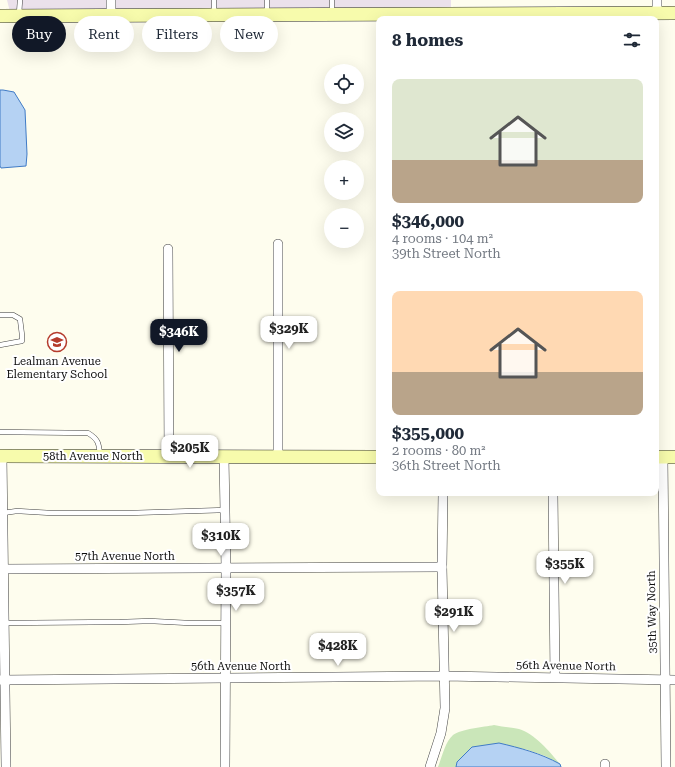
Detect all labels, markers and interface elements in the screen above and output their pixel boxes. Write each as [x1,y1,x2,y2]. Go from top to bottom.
chip: Buy [12,16,66,52]
chip: Rent [74,16,134,52]
chip: Filters [142,16,212,52]
chip: New [220,16,278,52]
icon: filters [621,29,643,51]
text: 8 homes [392,30,463,50]
map controls [324,64,364,248]
button: locate [324,64,364,104]
icon: home [482,105,554,177]
button: layers [324,112,364,152]
button: + [324,160,364,200]
button: − [324,208,364,248]
text: $346,000 [392,211,464,231]
text: 4 rooms · 104 m² [392,231,493,246]
text: 39th Street North [392,246,501,261]
pin: $329K [261,316,317,350]
icon: home [482,317,554,389]
pin: $346K [151,319,207,353]
text: $329K [269,321,309,336]
text: $346K [159,324,199,339]
school or university icon: Lealman Avenue Elementary School [46,331,68,353]
place label: Lealman Avenue Elementary School [7,355,108,381]
text: $355,000 [392,423,464,443]
pin: $205K [162,435,218,469]
text: $205K [170,440,210,455]
text: 2 rooms · 80 m² [392,443,486,458]
street label: 58th Avenue North [43,450,143,463]
text: 36th Street North [392,458,501,473]
pin: $310K [193,523,249,557]
text: $310K [201,528,241,543]
street label: 57th Avenue North [75,550,175,563]
pin: $355K [537,551,593,585]
text: $355K [545,556,585,571]
street label: 35th Way North [645,570,659,654]
pin: $357K [208,578,264,612]
text: $357K [216,583,256,598]
pin: $291K [426,599,482,633]
text: $291K [434,604,474,619]
pin: $428K [310,633,366,667]
text: $428K [318,638,358,653]
street label: 56th Avenue North [516,659,616,673]
street label: 56th Avenue North [191,660,291,673]

